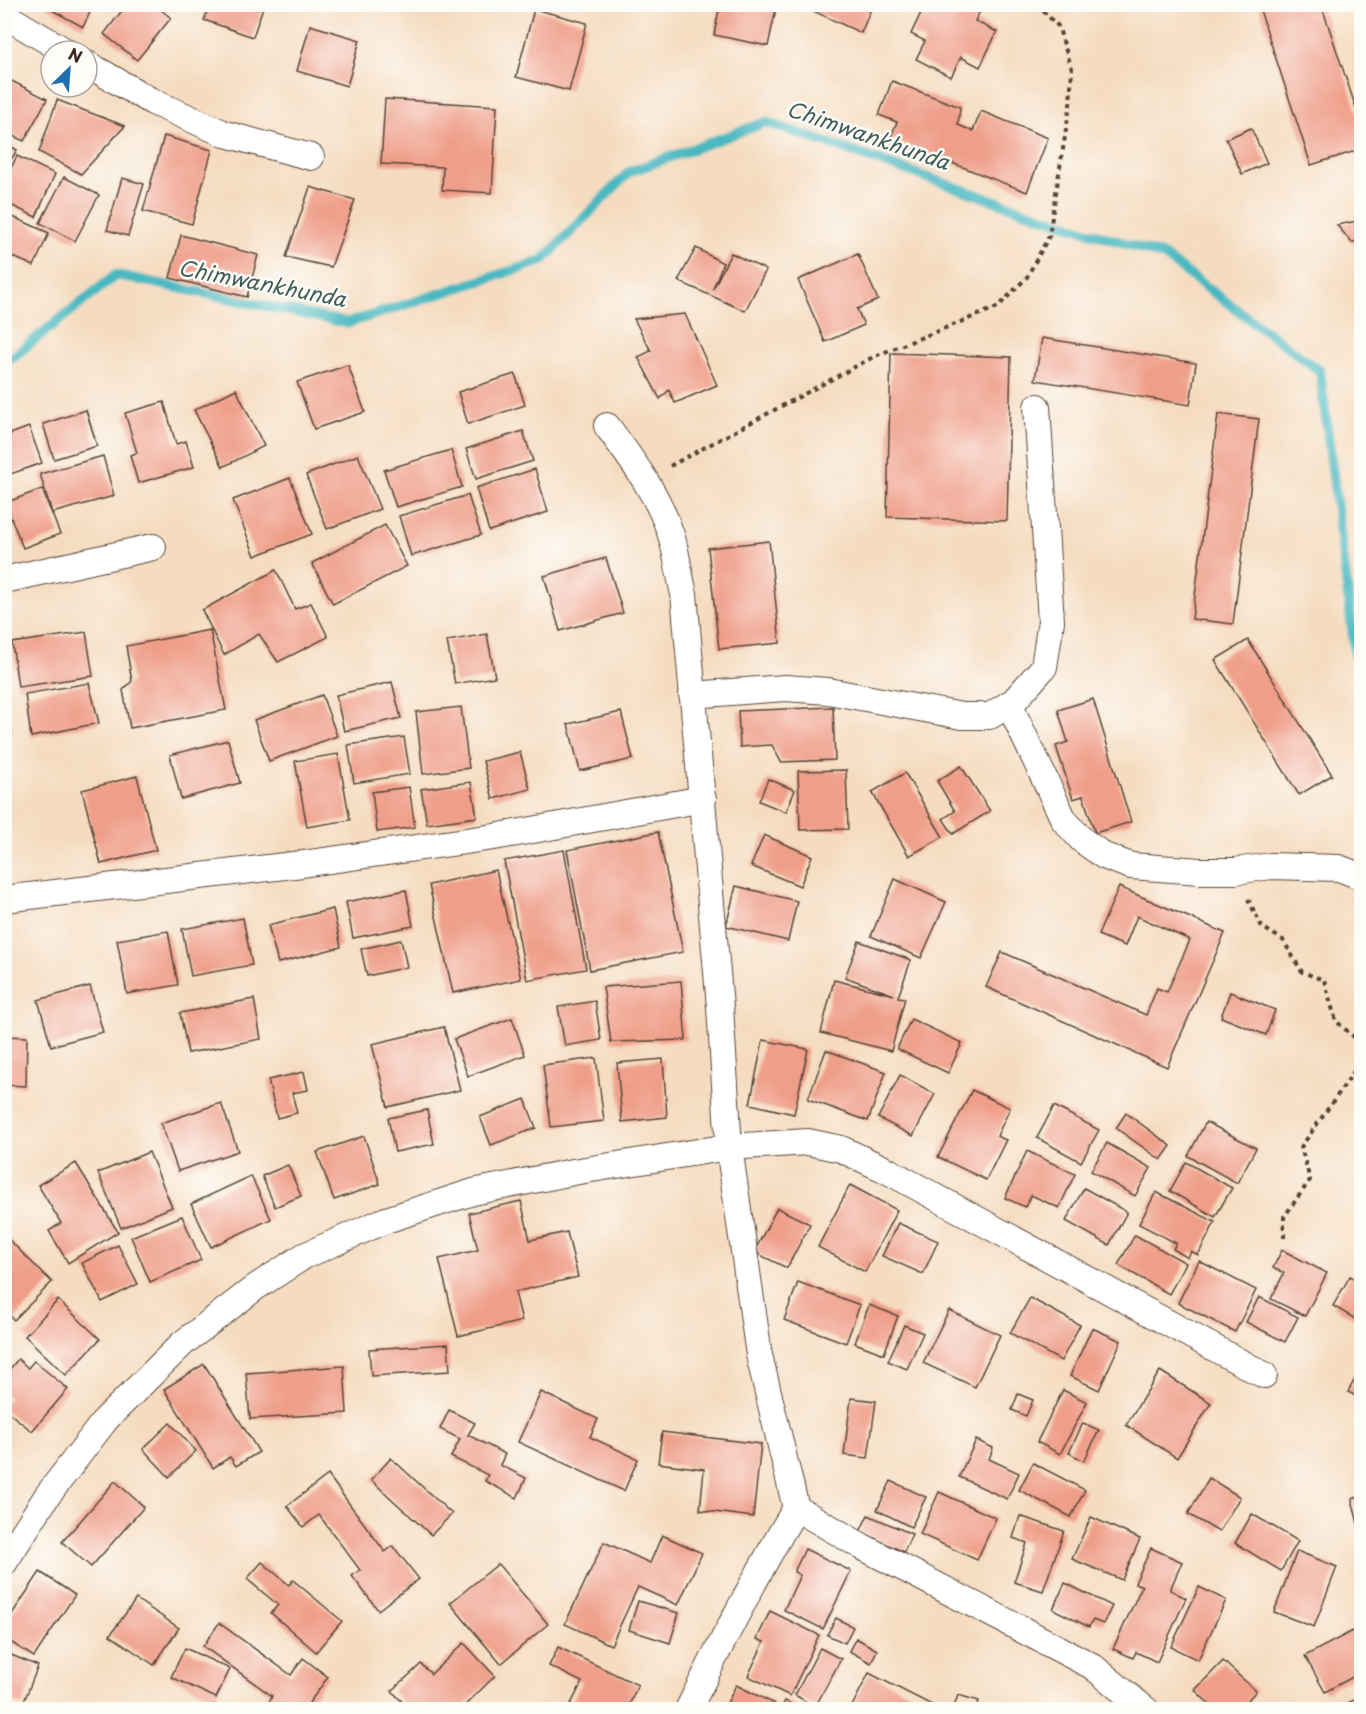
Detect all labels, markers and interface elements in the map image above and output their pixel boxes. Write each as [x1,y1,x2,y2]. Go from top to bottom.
north arrow [39,39,99,99]
text: N [65,41,87,68]
water label: Chimwankhunda [783,91,955,177]
water label: Chimwankhunda [176,250,350,314]

